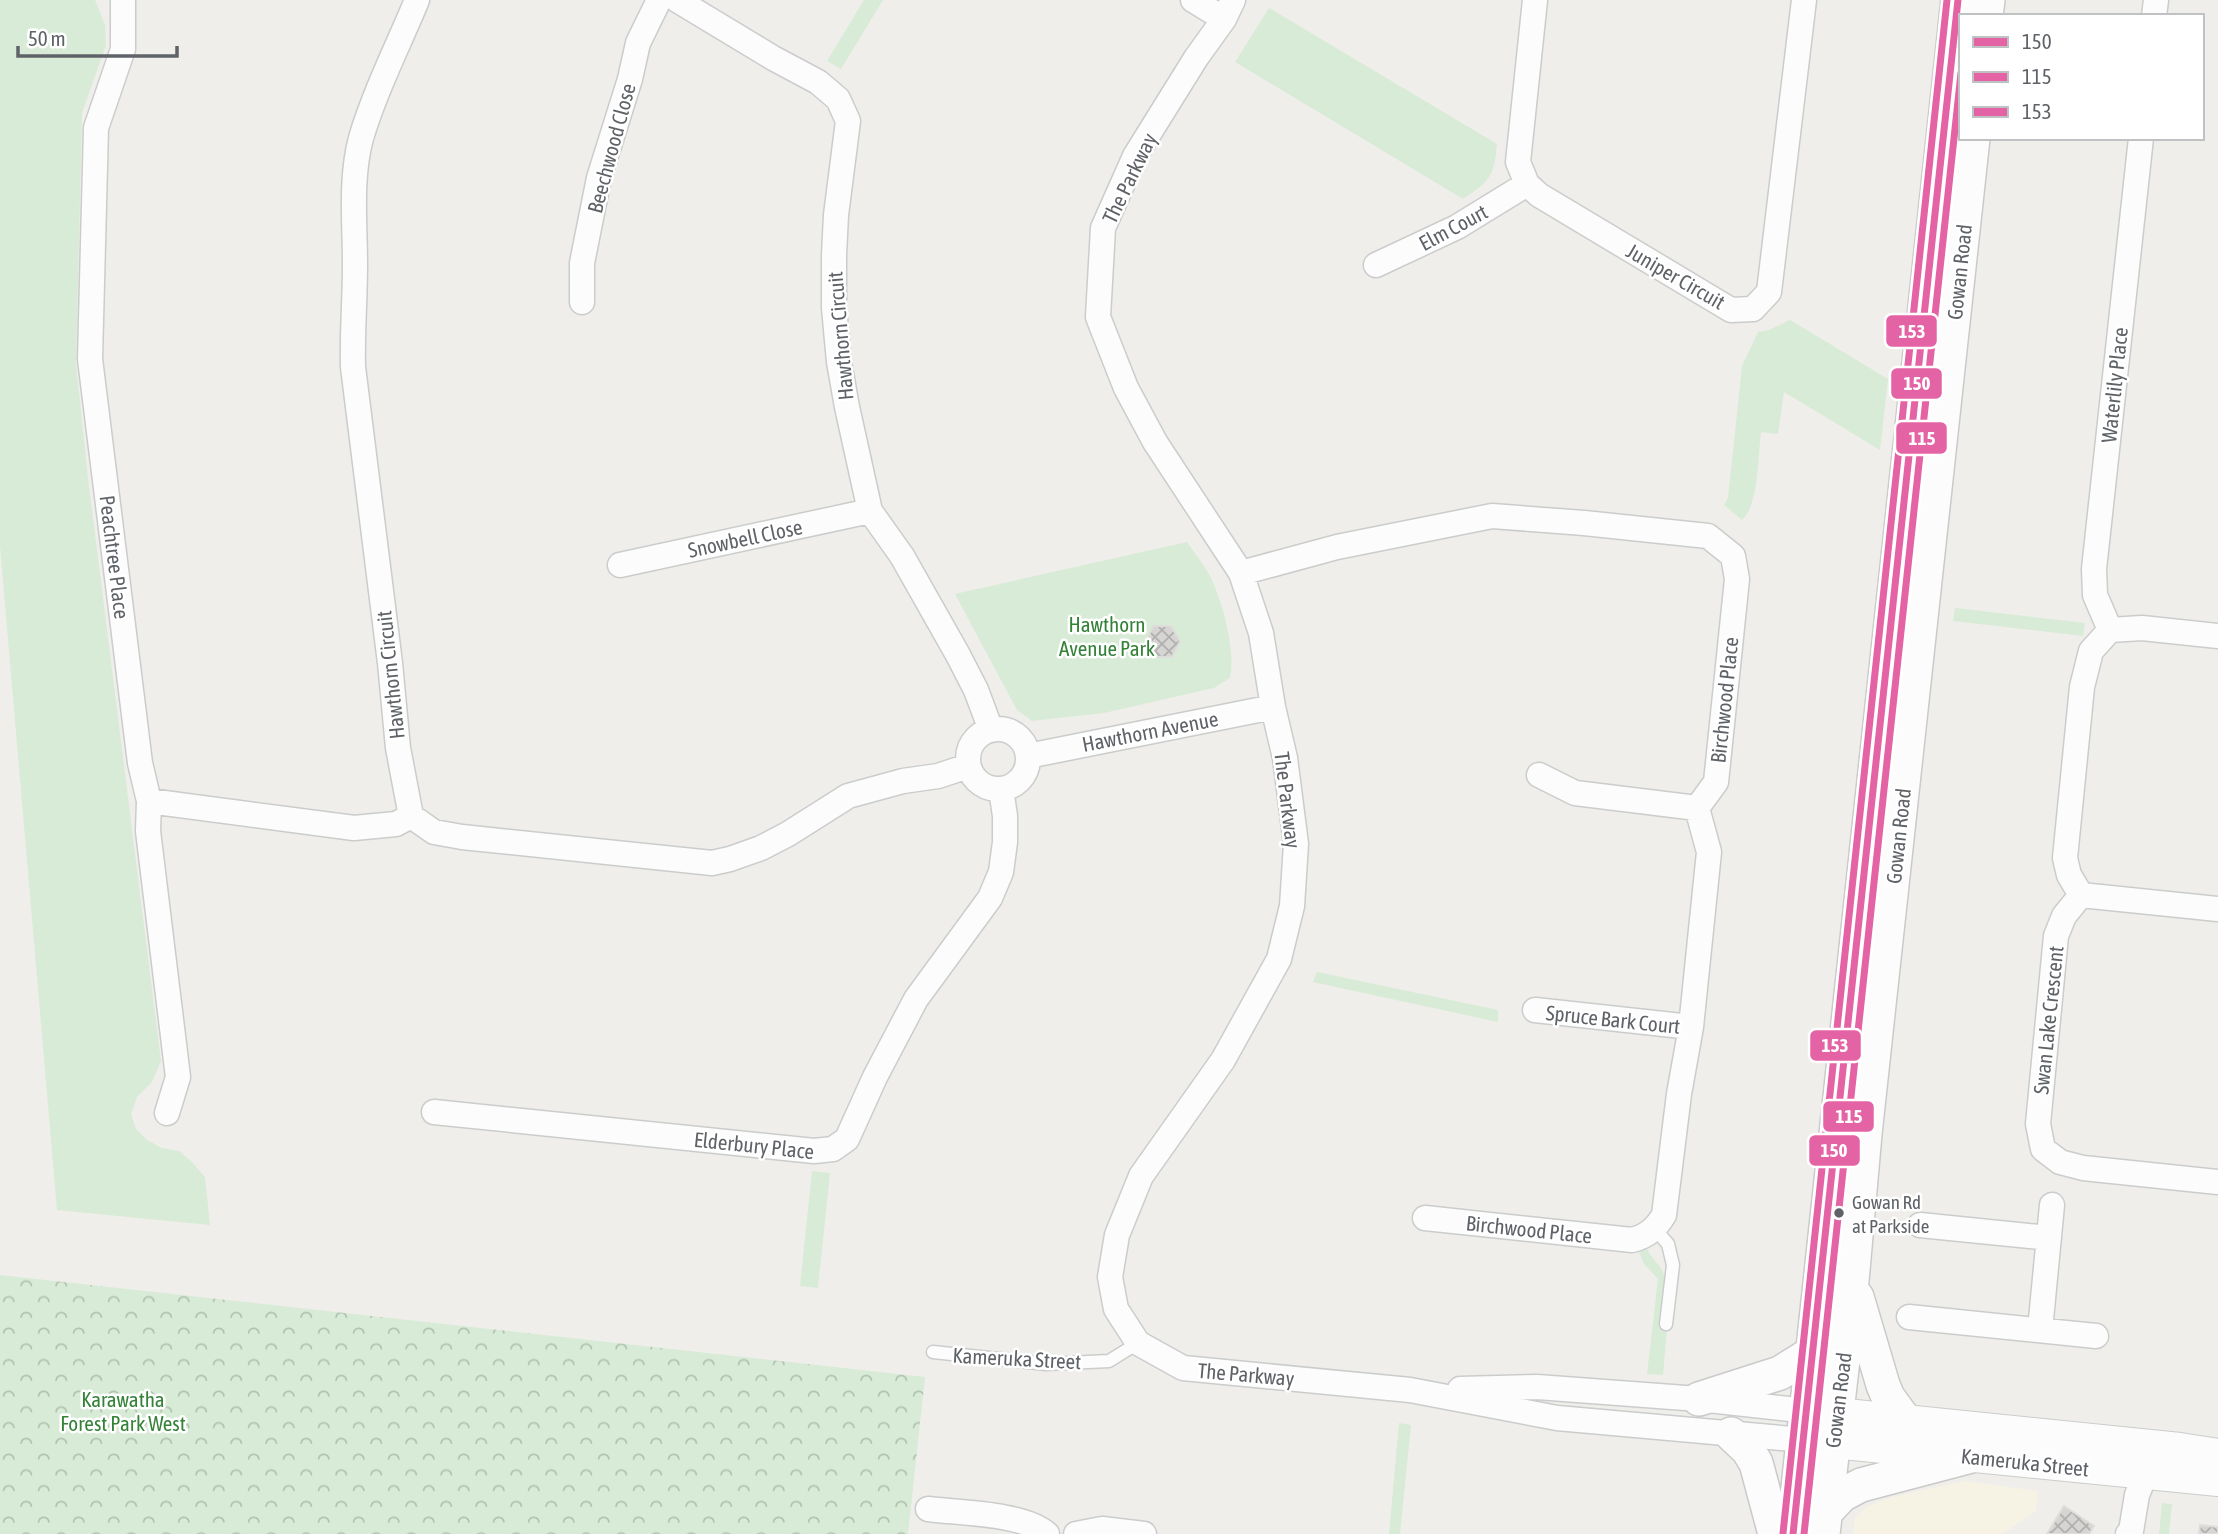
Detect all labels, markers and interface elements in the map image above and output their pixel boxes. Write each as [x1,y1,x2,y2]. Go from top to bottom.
scale bar [18,14,177,58]
legend [1959,14,2204,140]
text: 50 m [28,26,66,50]
text: 150 [2022,29,2052,53]
text: 115 [2022,64,2052,88]
street label: Beechwood Close [582,81,640,215]
text: 153 [2022,99,2052,123]
street label: The Parkway [1097,129,1161,227]
street label: Elm Court [1415,199,1491,255]
street label: Gowan Road [1942,223,1976,321]
street label: Juniper Circuit [1622,238,1730,314]
street label: Hawthorn Circuit [822,271,858,401]
line badge: 153 [1885,314,1938,348]
text: 153 [1899,320,1925,342]
street label: Waterlily Place [2096,326,2132,444]
line badge: 150 [1890,367,1943,400]
text: 150 [1904,372,1930,394]
line badge: 115 [1895,421,1948,455]
text: 115 [1909,427,1935,449]
street label: Peachtree Place [96,494,134,620]
street label: Snowbell Close [686,514,804,562]
street label: Hawthorn Circuit [371,610,409,740]
park label: Hawthorn Avenue Park [1059,612,1155,660]
street label: Birchwood Place [1705,636,1743,764]
street label: Hawthorn Avenue [1080,706,1220,756]
street label: The Parkway [1270,750,1306,850]
street label: Gowan Road [1881,787,1915,885]
street label: Swan Lake Crescent [2028,945,2068,1095]
street label: Spruce Bark Court [1545,1000,1681,1038]
line badge: 153 [1809,1029,1862,1062]
text: 153 [1822,1034,1848,1056]
line badge: 115 [1822,1100,1875,1133]
text: 115 [1836,1105,1862,1127]
street label: Elderbury Place [693,1127,815,1163]
line badge: 150 [1808,1134,1861,1167]
text: 150 [1821,1139,1847,1161]
place label: Gowan Rd at Parkside [1852,1191,1929,1237]
marker: Gowan Rd at Parkside [1832,1206,1846,1220]
street label: Birchwood Place [1465,1210,1593,1248]
street label: Kameruka Street [952,1343,1082,1373]
street label: Gowan Road [1820,1351,1856,1449]
street label: The Parkway [1197,1358,1296,1390]
park label: Karawatha Forest Park West [60,1387,186,1435]
street label: Kameruka Street [1960,1443,2090,1481]

